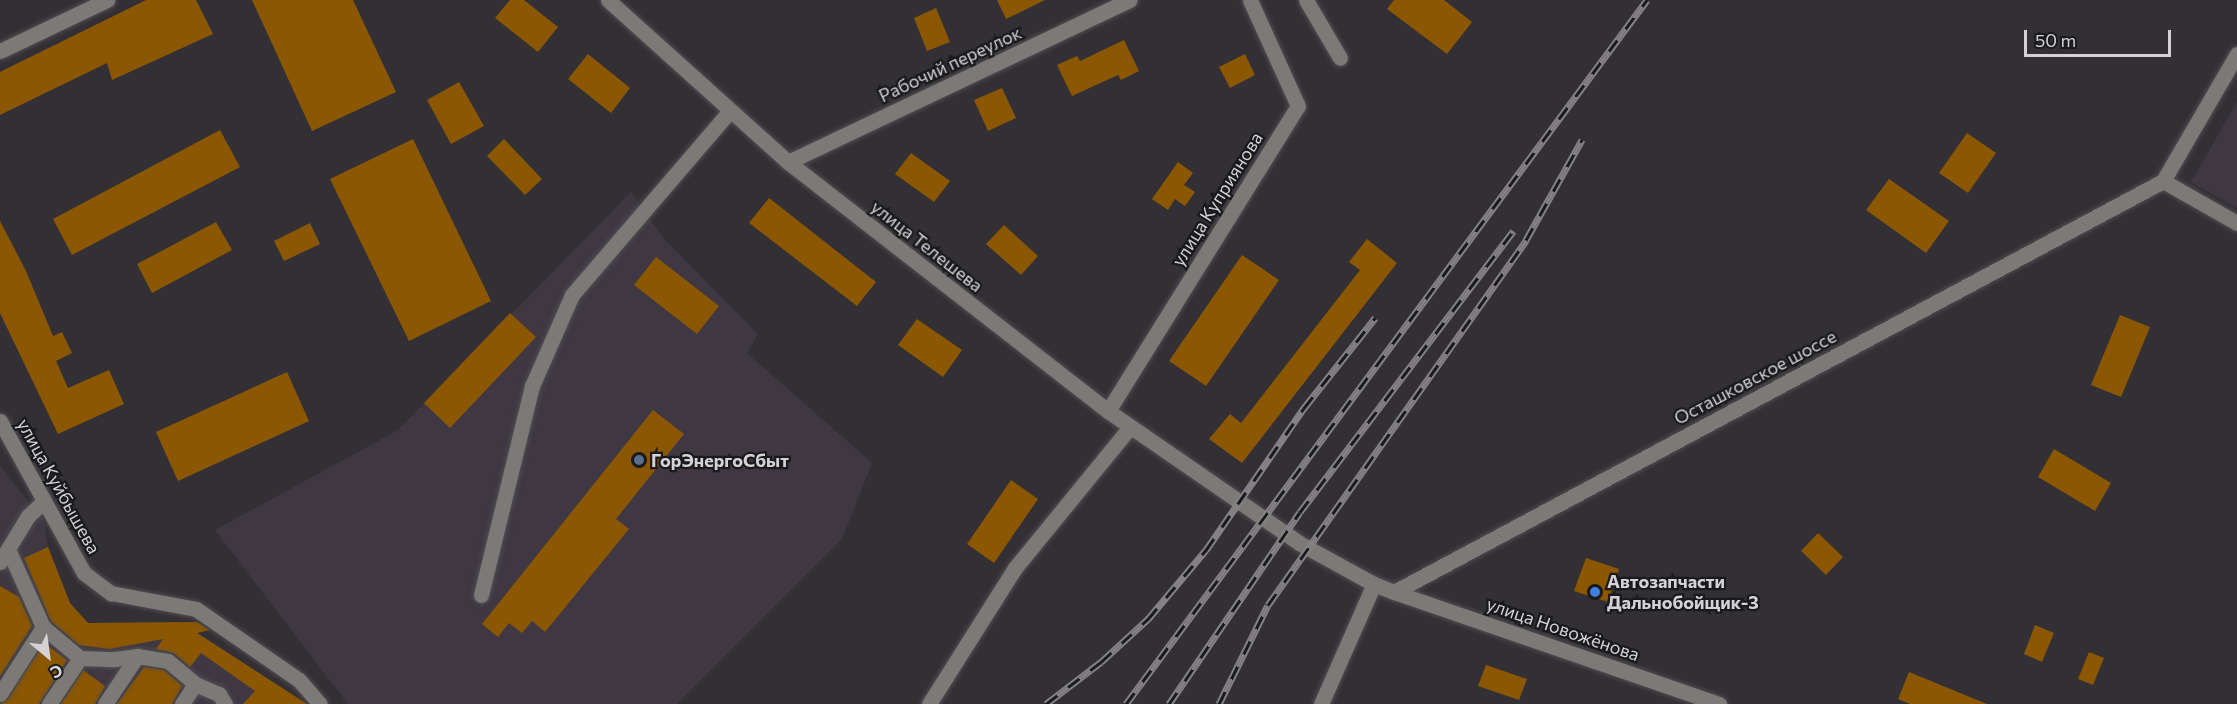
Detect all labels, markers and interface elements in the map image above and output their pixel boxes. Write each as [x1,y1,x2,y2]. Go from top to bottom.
scale bar [2027,18,2174,56]
street label: Рабочий переулок [875,21,1025,107]
text: 50 m [2035,29,2076,51]
street label: улица Куприянова [1167,128,1267,270]
street label: улица Телешева [867,196,987,296]
street label: Осташковское шоссе [1670,325,1840,429]
street label: улица Куйбышева [13,415,105,557]
place label: ГорЭнергоСбыт [651,449,789,471]
marker: ГорЭнергоСбыт [632,453,646,467]
place label: Автозапчасти Дальнобойщик-3 [1607,571,1759,614]
marker: Автозапчасти Дальнобойщик-3 [1588,585,1602,599]
street label: улица Новожёнова [1484,593,1642,665]
north arrow [18,626,78,686]
text: С [48,661,66,683]

